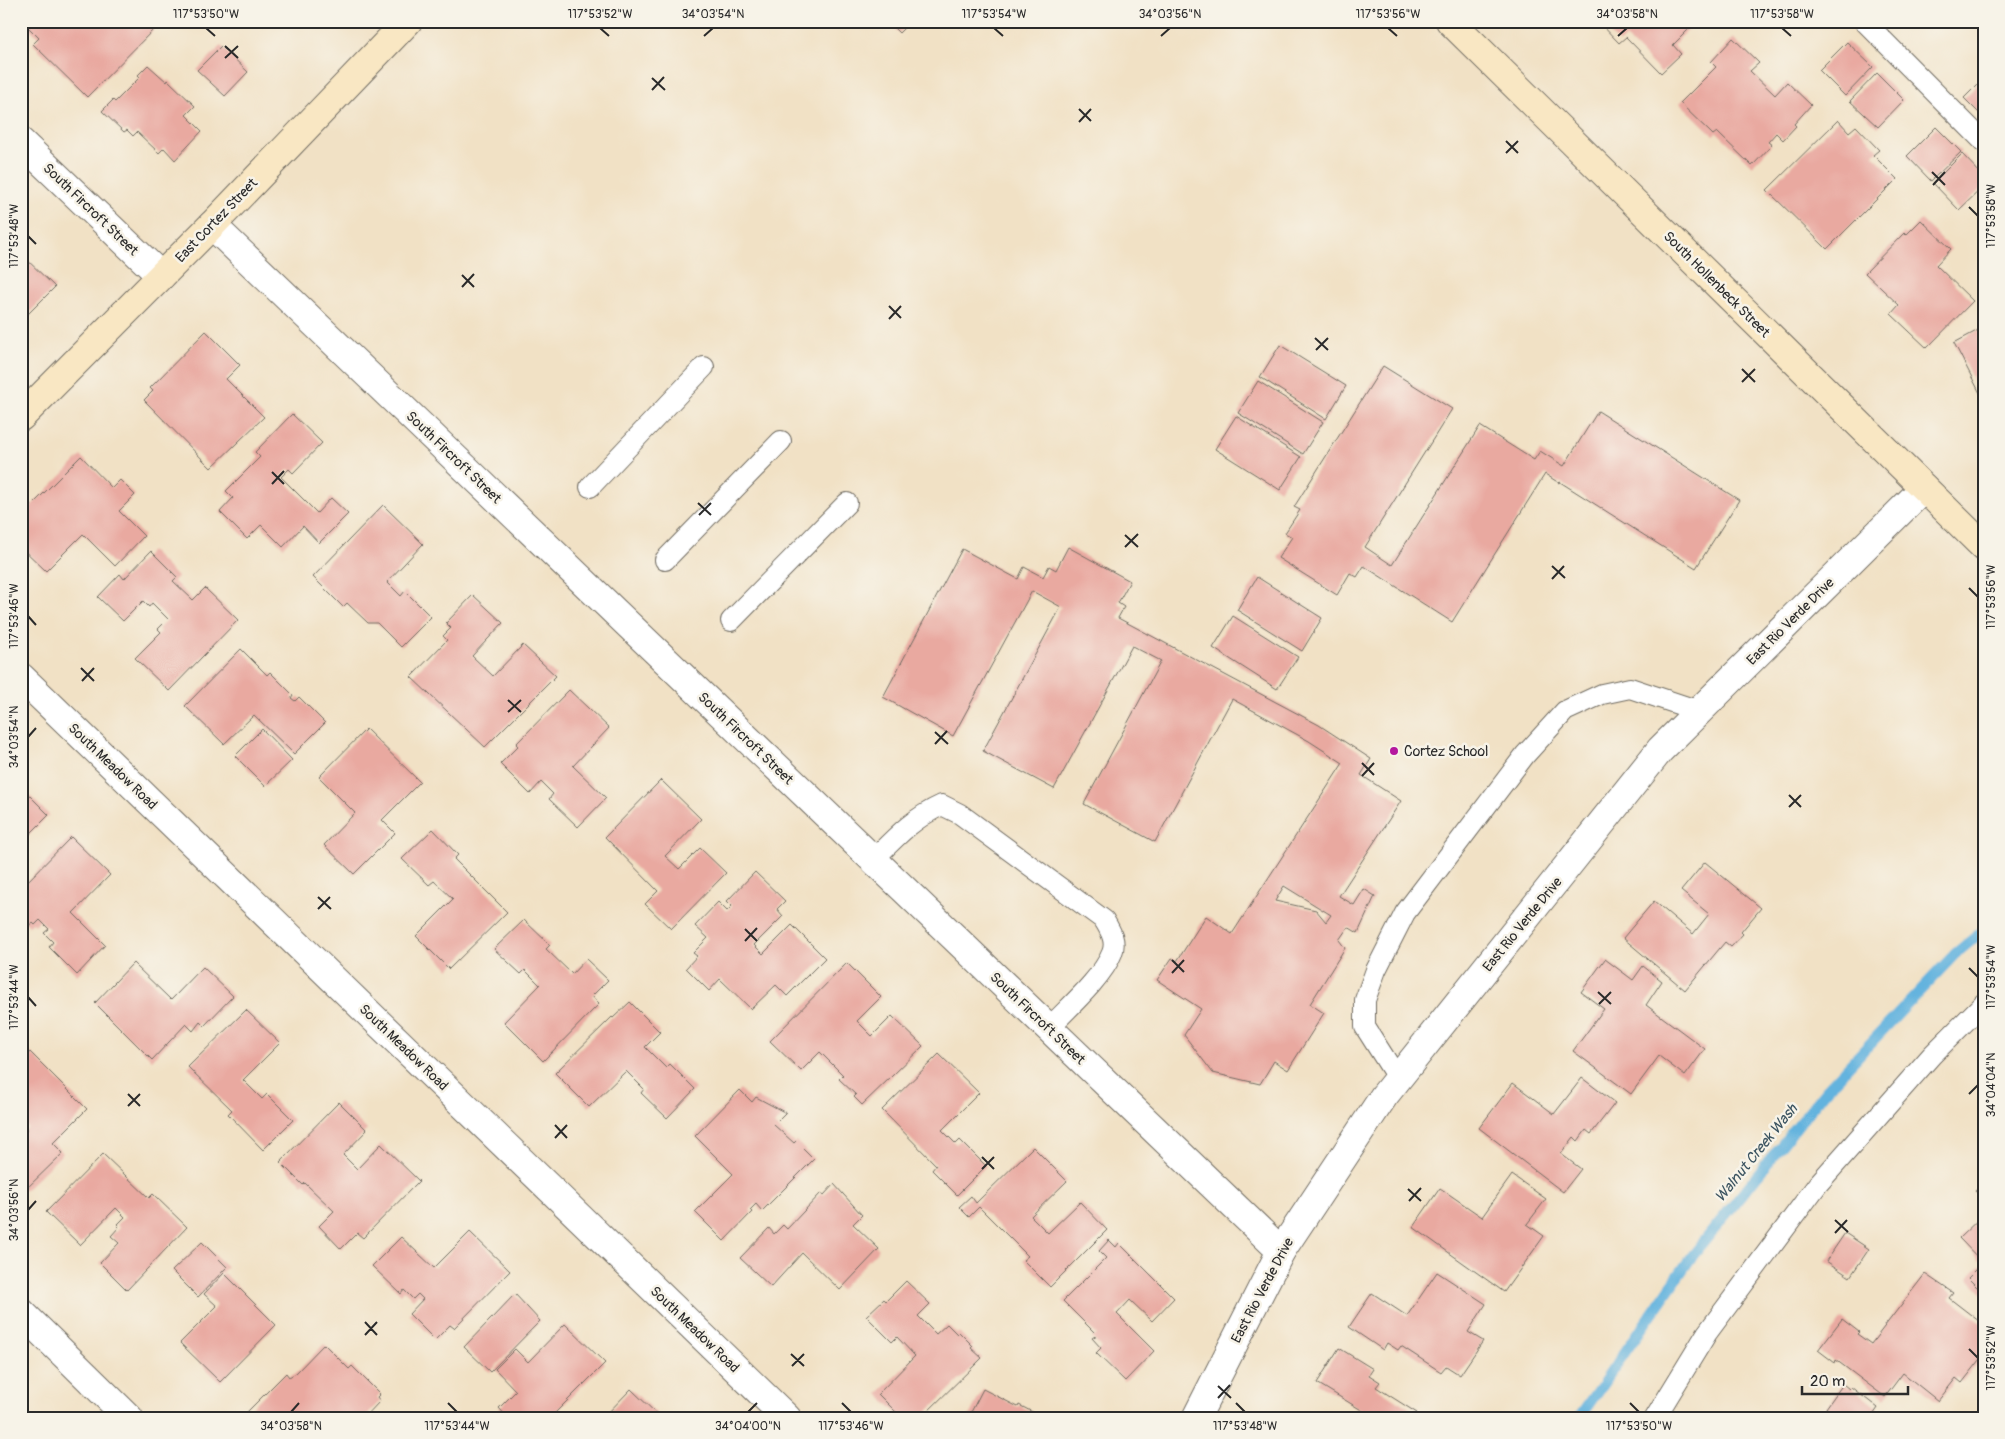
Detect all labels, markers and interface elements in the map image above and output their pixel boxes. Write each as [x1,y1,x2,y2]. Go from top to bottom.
text: 117°53'50"W [173,7,239,22]
text: 117°53'52"W [568,7,632,22]
text: 34°03'54"N [682,7,744,22]
text: 117°53'54"W [961,7,1027,22]
text: 34°03'56"N [1139,7,1201,22]
text: 117°53'56"W [1355,7,1421,22]
text: 34°03'58"N [1596,7,1658,22]
text: 117°53'58"W [1750,7,1814,22]
street label: South Fircroft Street [40,160,142,259]
street label: East Cortez Street [172,174,261,266]
text: 117°53'58"W [1984,184,1999,248]
text: 117°53'48"W [7,204,22,268]
street label: South Hollenbeck Street [1660,228,1774,341]
street label: South Fircroft Street [403,408,505,507]
text: 117°53'56"W [1984,564,1999,630]
street label: East Rio Verde Drive [1743,574,1838,669]
text: 117°53'46"W [7,583,22,649]
street label: South Fircroft Street [695,689,797,788]
text: 34°03'54"N [7,706,22,768]
street label: South Meadow Road [65,720,161,813]
place label: Cortez School [1404,743,1488,760]
marker: Cortez School [1388,745,1400,757]
street label: East Rio Verde Drive [1479,874,1566,975]
text: 117°53'54"W [1984,944,1999,1010]
text: 117°53'44"W [7,964,22,1030]
street label: South Fircroft Street [987,969,1089,1068]
street label: South Meadow Road [356,1001,452,1094]
text: 34°04'04"N [1984,1053,1999,1117]
water label: Walnut Creek Wash [1711,1100,1802,1206]
text: 34°03'56"N [7,1179,22,1241]
street label: East Rio Verde Drive [1228,1235,1297,1346]
street label: South Meadow Road [647,1283,743,1376]
text: 117°53'52"W [1984,1326,1999,1390]
scale bar [1802,1364,1909,1396]
text: 20 m [1810,1372,1845,1391]
text: 34°03'58"N [260,1419,322,1434]
text: 117°53'44"W [424,1419,490,1434]
text: 34°04'00"N [715,1419,781,1434]
text: 117°53'46"W [818,1419,884,1434]
text: 117°53'48"W [1213,1419,1277,1434]
text: 117°53'50"W [1606,1419,1672,1434]

